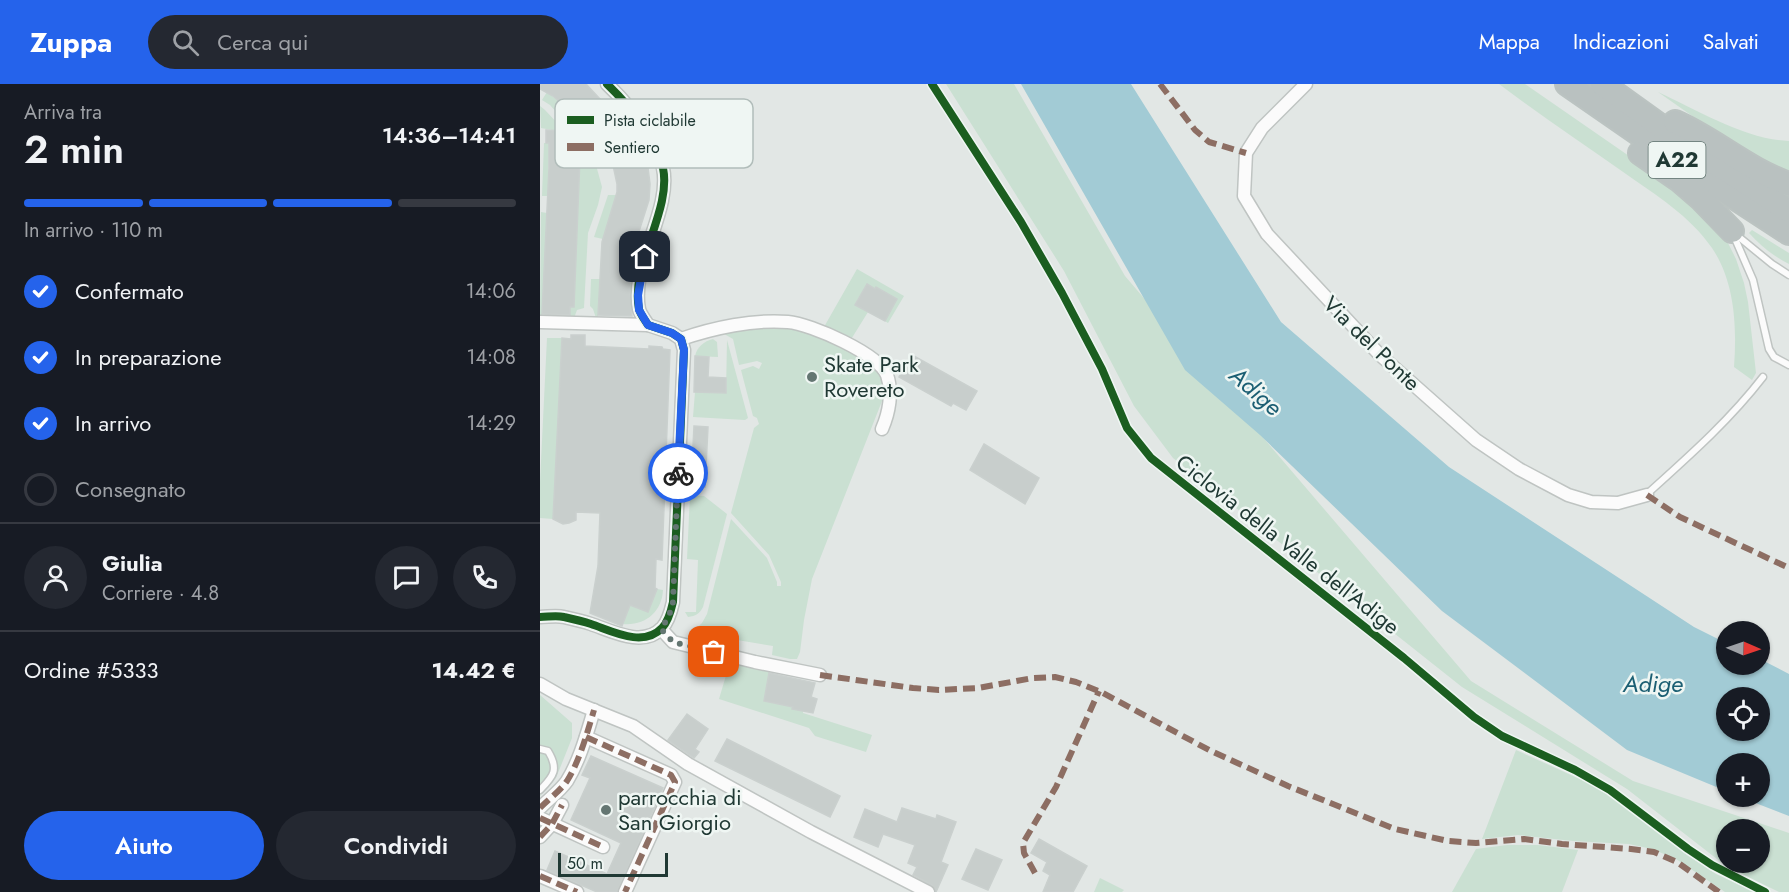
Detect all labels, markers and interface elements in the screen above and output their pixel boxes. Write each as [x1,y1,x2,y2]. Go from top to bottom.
search box [148,15,568,69]
text: Zuppa [30,22,112,63]
icon: search [169,26,202,59]
text: Cerca qui [217,26,308,58]
text: Mappa [1479,27,1540,57]
text: Indicazioni [1573,27,1670,57]
text: Salvati [1703,27,1759,57]
text: Arriva tra [24,98,102,127]
legend [555,99,753,168]
text: Pista ciclabile [604,109,696,132]
text: 14:36–14:41 [382,119,516,151]
text: 2 min [24,121,124,178]
text: Sentiero [604,136,660,159]
road number: A22 [1648,142,1706,178]
text: In arrivo · 110 m [24,216,163,245]
pin [619,231,670,282]
icon: home [628,240,661,273]
icon: check [24,275,57,308]
text: Confermato [75,275,184,307]
text: 14:06 [466,277,516,306]
street label: Via del Ponte [1316,288,1428,398]
icon: check [24,341,57,374]
text: In preparazione [75,341,222,373]
text: 14:08 [466,343,516,372]
place label: Skate Park Rovereto [824,348,919,405]
water label: Adige [1221,357,1290,424]
marker: Skate Park Rovereto [805,370,819,384]
icon: check [24,407,57,440]
text: In arrivo [75,407,151,439]
text: 14:29 [466,409,516,438]
courier [648,443,708,503]
street label: Ciclovia della Valle dell'Adige [1169,446,1407,642]
icon: bike [662,457,695,490]
text: Consegnato [75,473,186,505]
button: person [24,546,87,609]
button: chat [375,546,438,609]
button: phone [453,546,516,609]
text: Giulia [102,547,163,579]
text: Corriere · 4.8 [102,579,219,608]
north arrow [1716,621,1770,675]
map controls [1716,621,1770,873]
pin [688,626,739,677]
icon: bag [697,635,730,668]
text: Ordine #5333 [24,654,158,686]
text: 14.42 € [432,654,516,686]
water label: Adige [1622,666,1683,701]
button: locate [1716,687,1770,741]
button: + [1716,753,1770,807]
place label: parrocchia di San Giorgio [618,781,742,838]
marker: parrocchia di San Giorgio [599,803,613,817]
button: Aiuto [24,811,264,880]
button: Condividi [276,811,516,880]
button: − [1716,819,1770,873]
scale bar [558,850,668,878]
text: 50 m [567,852,603,875]

